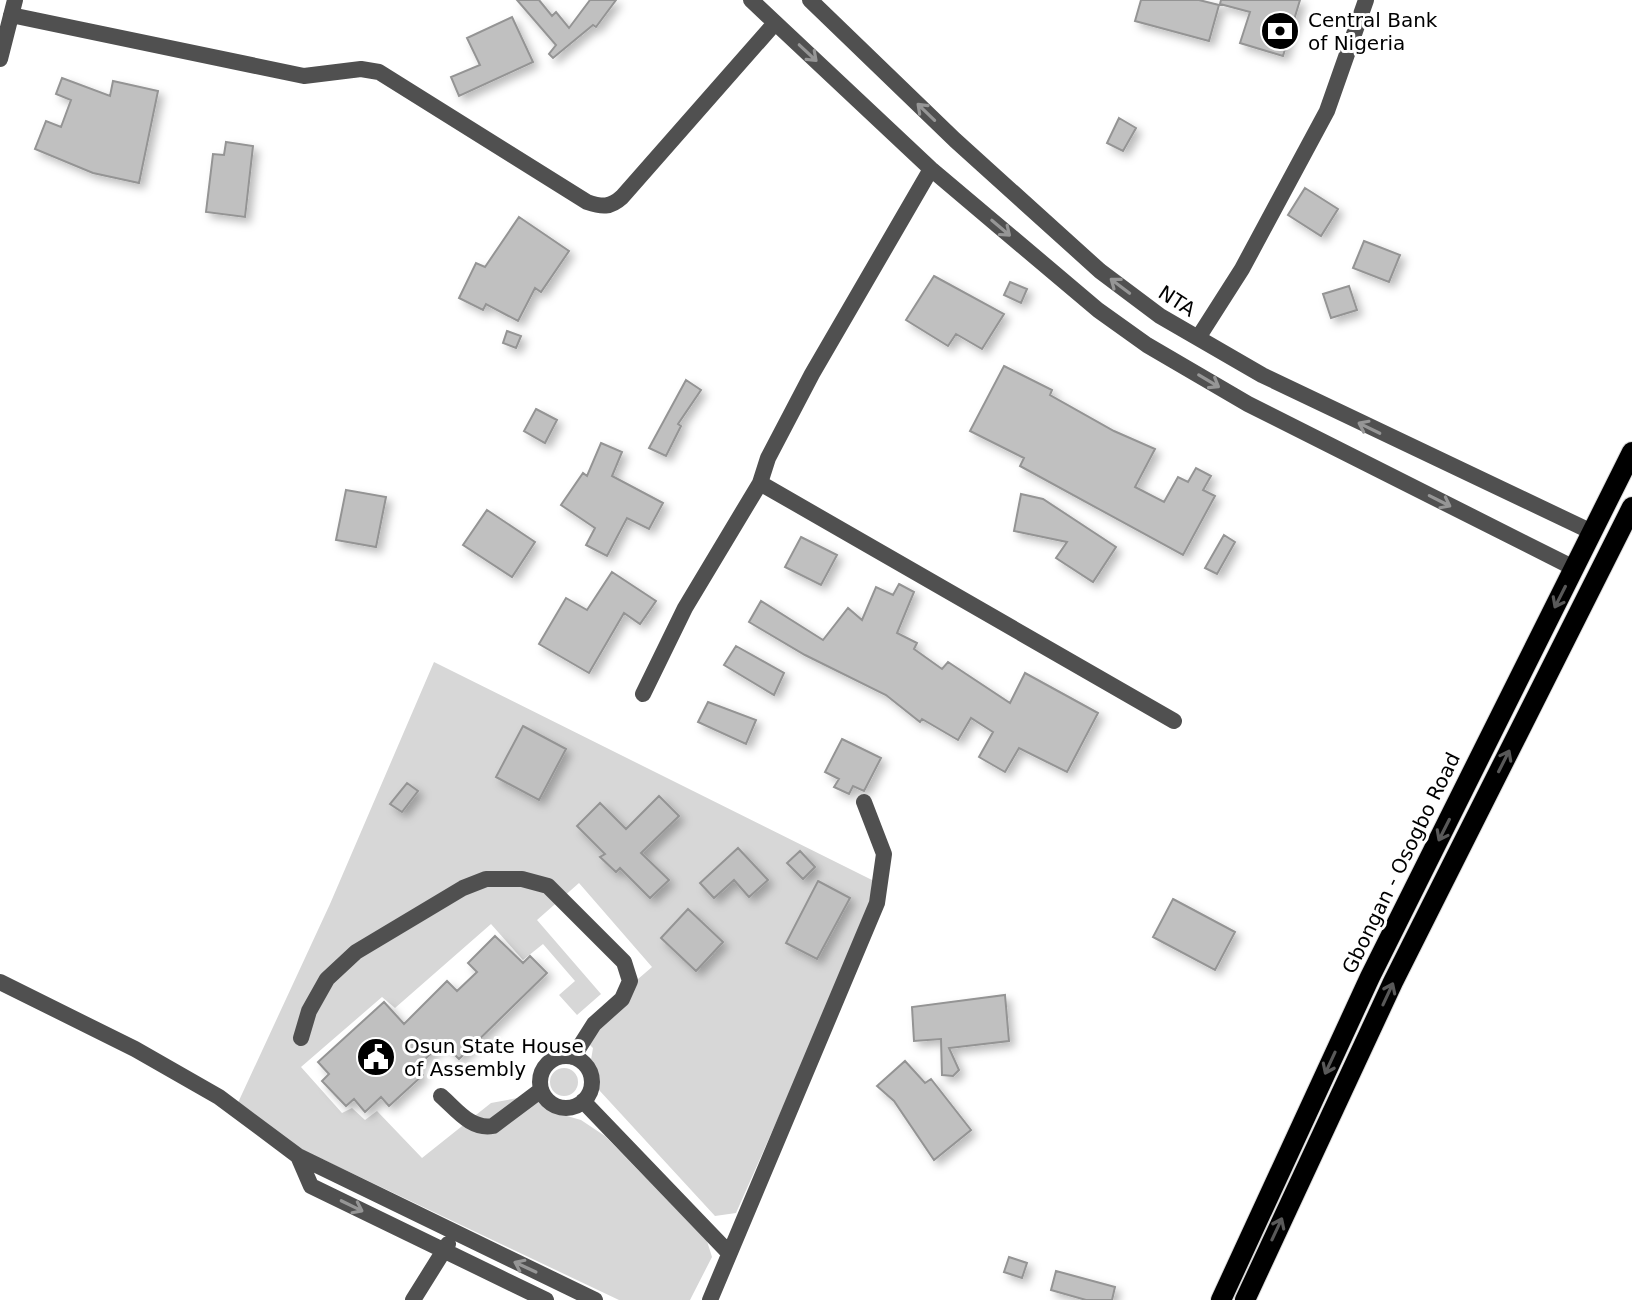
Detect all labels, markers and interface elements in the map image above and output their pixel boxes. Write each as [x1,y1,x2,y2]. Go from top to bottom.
place label: Central Bank of Nigeria [1308,8,1438,55]
bank icon: Central Bank of Nigeria [1259,10,1301,52]
one-way arrow [797,44,817,62]
one-way arrow [917,103,936,122]
one-way arrow [990,219,1010,237]
one-way arrow [1109,277,1131,294]
street label: NTA [1154,280,1200,322]
one-way arrow [1197,373,1220,389]
one-way arrow [1358,420,1382,435]
one-way arrow [1428,494,1452,509]
one-way arrow [1551,584,1567,608]
street label: Gbongan - Osogbo Road [1337,748,1465,978]
one-way arrow [1497,750,1513,774]
one-way arrow [1436,817,1451,841]
one-way arrow [1381,982,1396,1006]
place label: Osun State House of Assembly [404,1034,584,1081]
public building icon: Osun State House of Assembly [355,1036,397,1078]
one-way arrow [1322,1051,1337,1075]
one-way arrow [340,1199,364,1214]
one-way arrow [1270,1217,1285,1241]
one-way arrow [513,1259,537,1274]

